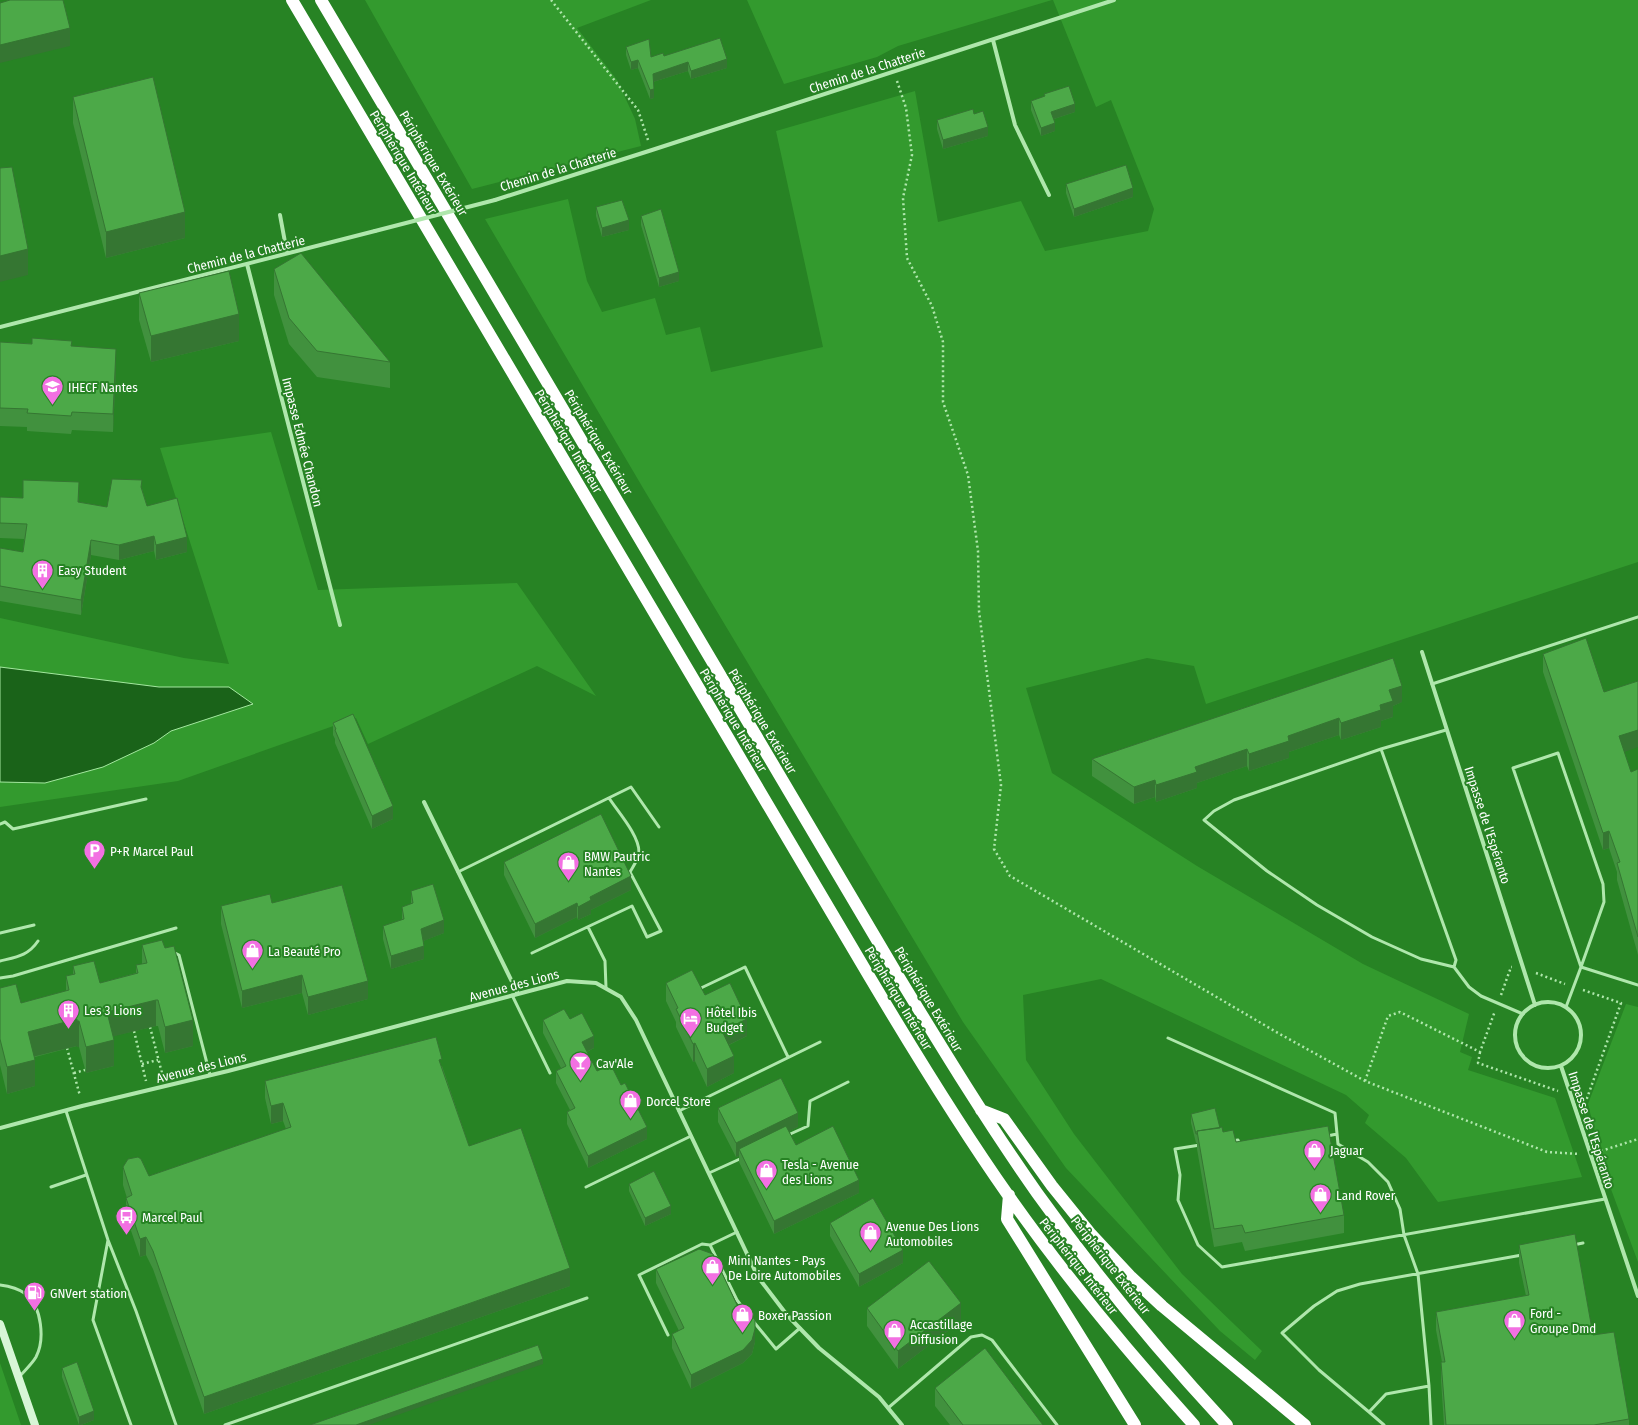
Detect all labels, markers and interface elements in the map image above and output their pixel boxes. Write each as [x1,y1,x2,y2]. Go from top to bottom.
street label: Chemin de la Chatterie [807,45,927,96]
street label: Périphérique Intérieur [367,108,441,217]
street label: Périphérique Extérieur [396,108,471,219]
street label: Chemin de la Chatterie [498,145,618,194]
street label: Chemin de la Chatterie [186,233,307,276]
school or university icon: IHECF Nantes [40,374,66,407]
street label: Impasse Edmée Chandon [279,376,326,508]
place label: IHECF Nantes [68,380,138,395]
street label: Périphérique Intérieur [532,387,606,496]
street label: Périphérique Extérieur [561,387,636,498]
building icon: Easy Student [30,557,56,590]
place label: Easy Student [58,563,127,578]
street label: Périphérique Intérieur [697,666,771,775]
street label: Périphérique Extérieur [725,666,800,777]
street label: Impasse de l'Espéranto [1461,765,1514,886]
parking icon: P+R Marcel Paul [81,838,107,871]
place label: P+R Marcel Paul [110,844,194,859]
place label: BMW Pautric Nantes [584,849,651,879]
shop icon: BMW Pautric Nantes [555,850,581,883]
shop icon: La Beauté Pro [240,938,266,971]
place label: La Beauté Pro [268,944,341,959]
street label: Périphérique Intérieur [862,944,936,1053]
street label: Périphérique Extérieur [891,944,966,1055]
street label: Avenue des Lions [468,966,561,1005]
building icon: Les 3 Lions [56,997,82,1030]
place label: Les 3 Lions [84,1003,142,1018]
place label: Hôtel Ibis Budget [706,1005,757,1035]
hotel icon: Hôtel Ibis Budget [678,1006,704,1039]
street label: Avenue des Lions [154,1049,248,1086]
bar icon: Cav'Ale [568,1050,594,1083]
place label: Cav'Ale [596,1056,633,1071]
street label: Impasse de l'Espéranto [1565,1070,1618,1191]
shop icon: Dorcel Store [617,1088,643,1121]
place label: Dorcel Store [646,1094,711,1109]
shop icon: Jaguar [1301,1137,1327,1170]
place label: Jaguar [1330,1143,1364,1158]
place label: Tesla - Avenue des Lions [782,1157,859,1187]
shop icon: Tesla - Avenue des Lions [754,1158,780,1191]
shop icon: Land Rover [1308,1182,1334,1215]
place label: Land Rover [1336,1188,1396,1203]
bus stop icon: Marcel Paul [113,1204,139,1237]
place label: Marcel Paul [142,1210,203,1225]
street label: Périphérique Extérieur [1068,1214,1154,1317]
street label: Périphérique Intérieur [1036,1215,1121,1318]
place label: Avenue Des Lions Automobiles [886,1219,979,1249]
shop icon: Avenue Des Lions Automobiles [857,1220,883,1253]
place label: Mini Nantes - Pays De Loire Automobiles [728,1253,842,1283]
shop icon: Mini Nantes - Pays De Loire Automobiles [699,1254,725,1287]
fuel station icon: GNVert station [22,1280,48,1313]
place label: GNVert station [50,1286,127,1301]
shop icon: Boxer Passion [730,1302,756,1335]
place label: Ford - Groupe Dmd [1530,1306,1596,1336]
shop icon: Ford - Groupe Dmd [1501,1307,1527,1340]
place label: Boxer Passion [758,1308,832,1323]
place label: Accastillage Diffusion [910,1317,972,1347]
shop icon: Accastillage Diffusion [881,1318,907,1351]

